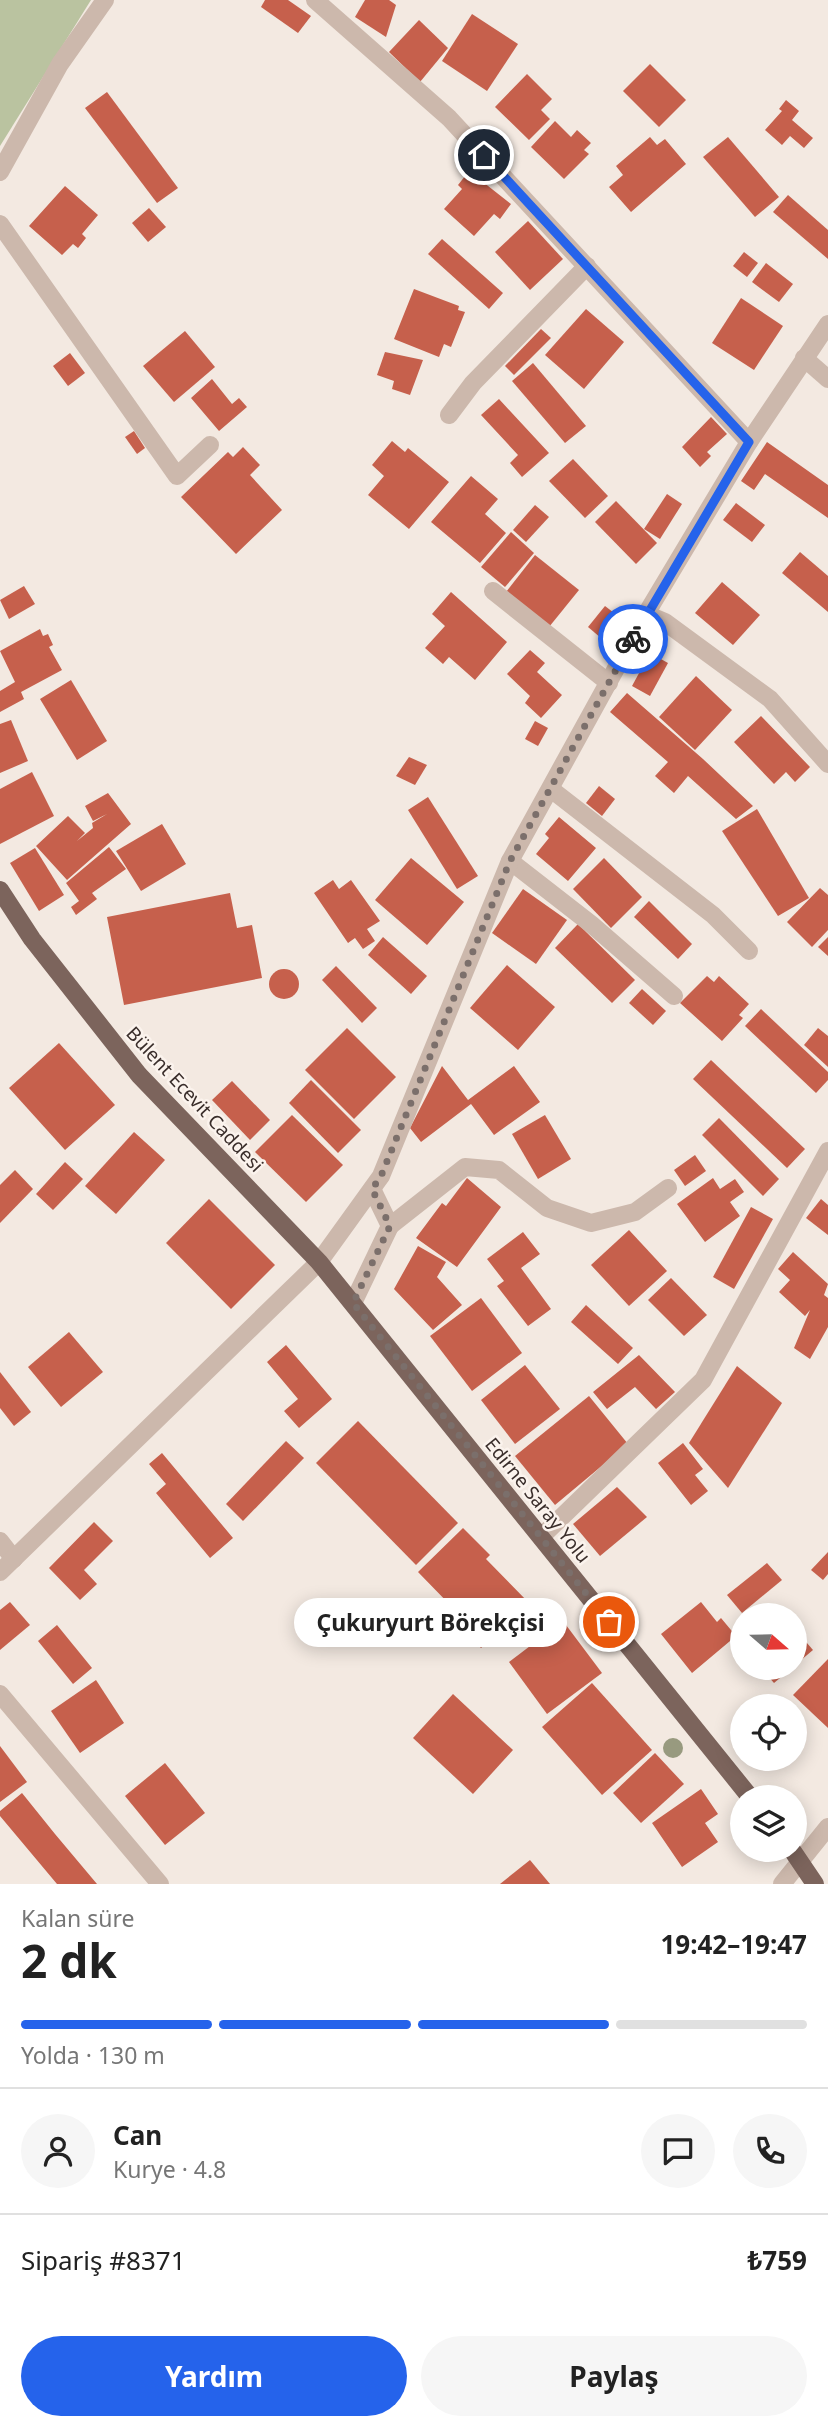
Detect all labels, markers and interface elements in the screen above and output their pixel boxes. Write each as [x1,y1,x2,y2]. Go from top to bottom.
pin [454,125,514,185]
icon: home [465,136,503,174]
courier [598,604,668,674]
icon: bike [614,620,652,658]
street label: Bülent Ecevit Caddesi [121,1021,269,1177]
street label: Edirne Saray Yolu [479,1432,597,1568]
pin [579,1592,639,1652]
callout: Çukuryurt Börekçisi [294,1598,567,1646]
icon: bag [590,1603,628,1641]
north arrow [730,1603,807,1680]
map controls [730,1603,807,1862]
text: Çukuryurt Börekçisi [316,1606,545,1638]
button: locate [730,1694,807,1771]
button: layers [730,1785,807,1862]
text: Kalan süre [21,1902,134,1934]
text: 19:42–19:47 [660,1926,807,1962]
text: 2 dk [21,1929,117,1991]
text: Yolda · 130 m [21,2039,165,2071]
button: person [21,2114,95,2188]
button: chat [641,2114,715,2188]
button: phone [733,2114,807,2188]
text: Can [113,2117,162,2153]
text: Kurye · 4.8 [113,2153,226,2185]
text: Sipariş #8371 [21,2242,186,2278]
text: ₺759 [748,2242,807,2278]
button: Yardım [21,2336,407,2416]
button: Paylaş [421,2336,807,2416]

